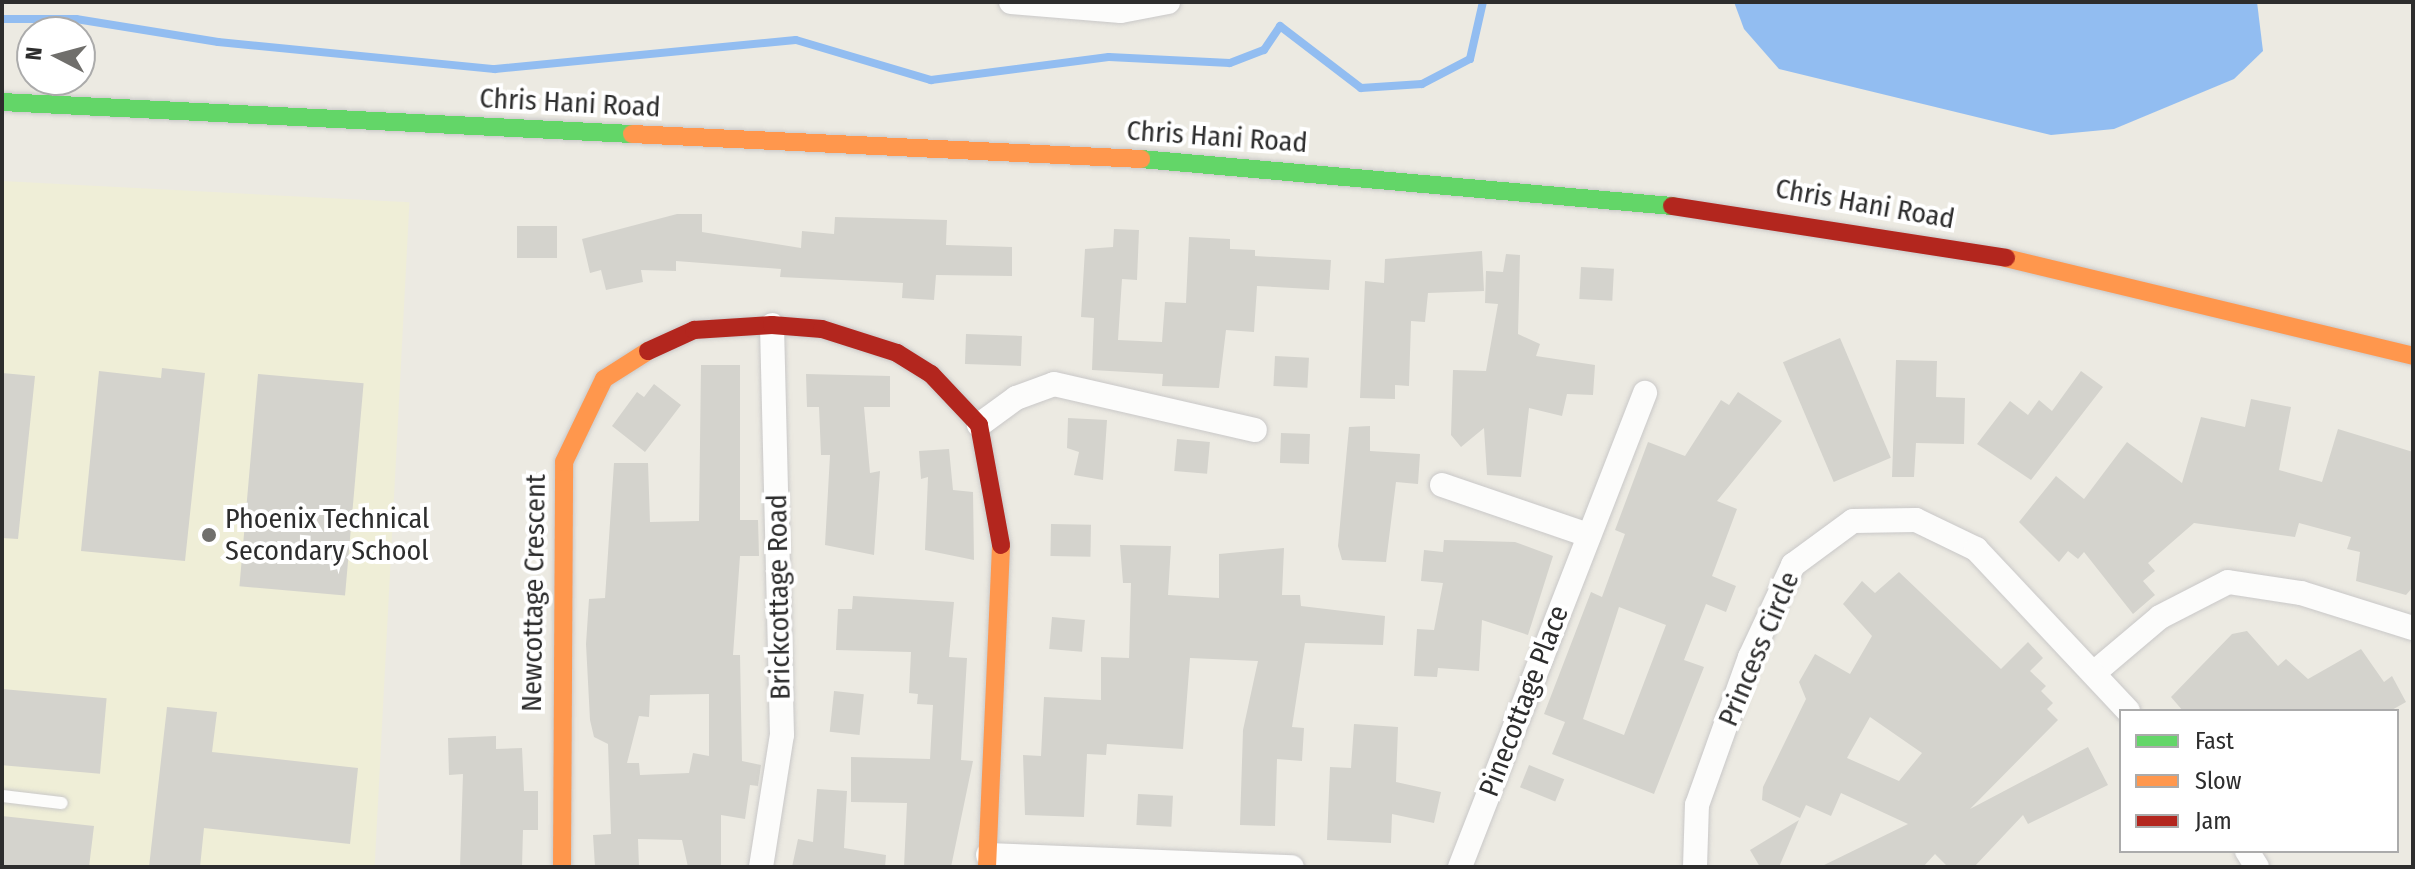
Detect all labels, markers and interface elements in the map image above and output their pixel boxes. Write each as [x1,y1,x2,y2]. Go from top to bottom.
north arrow [16,16,96,96]
text: N [20,46,48,62]
street label: Chris Hani Road [479,81,661,125]
street label: Chris Hani Road [1125,114,1309,160]
street label: Chris Hani Road [1773,172,1957,236]
street label: Newcottage Crescent [515,474,553,712]
street label: Brickcottage Road [760,494,798,700]
place label: Phoenix Technical Secondary School [225,502,429,568]
marker: Phoenix Technical Secondary School [200,526,218,544]
street label: Princess Circle [1711,567,1807,731]
street label: Pinecottage Place [1472,601,1576,801]
legend [2119,709,2399,853]
text: Fast [2195,727,2234,755]
text: Slow [2195,767,2241,795]
text: Jam [2195,807,2232,835]

